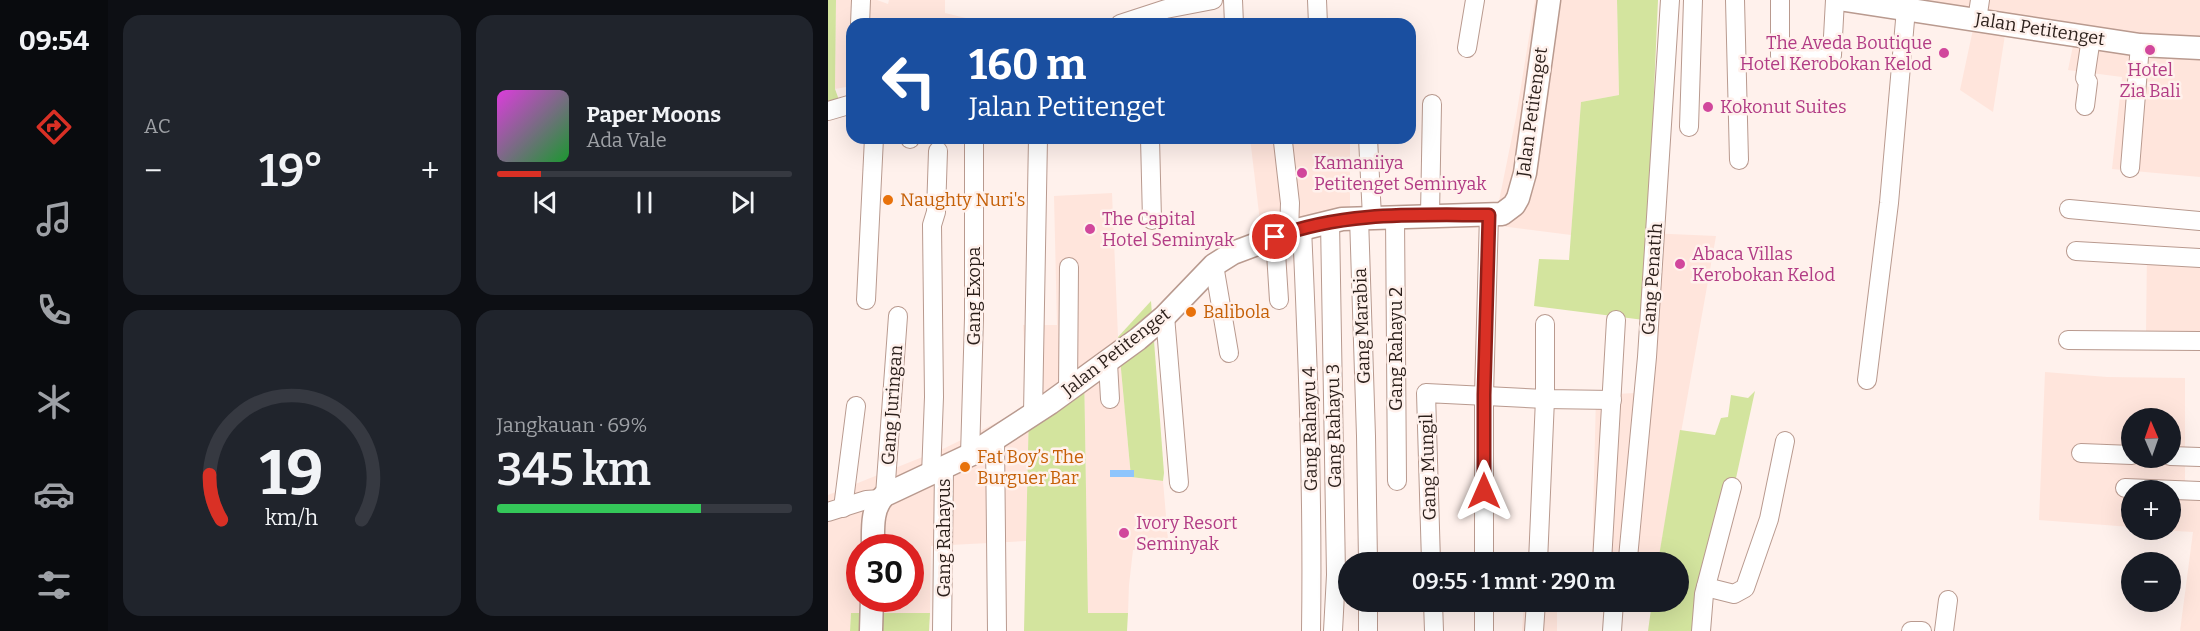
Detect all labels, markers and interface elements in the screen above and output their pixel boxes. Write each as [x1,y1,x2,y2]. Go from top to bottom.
street label: Jalan Petitenget [1973,8,2107,50]
text: 09:54 [19,25,89,57]
place label: The Aveda Boutique Hotel Kerobokan Kelod [1740,32,1932,75]
text: 160 m [969,40,1086,90]
icon: left [870,42,948,120]
marker: Hotel Zia Bali [2143,43,2157,57]
street label: Jalan Petitenget [1512,45,1552,179]
marker: The Aveda Boutique Hotel Kerobokan Kelod [1937,46,1951,60]
place label: Hotel Zia Bali [2119,59,2181,102]
text: Jalan Petitenget [969,91,1166,123]
place label: Kokonut Suites [1720,96,1847,118]
marker: Kokonut Suites [1701,100,1715,114]
text: Paper Moons [587,101,721,128]
icon: directions [33,106,75,148]
text: AC [144,114,171,138]
text: Ada Vale [587,128,667,152]
text: 19° [259,144,324,198]
text: − [144,151,162,191]
text: + [421,151,440,191]
place label: Kamaniiya Petitenget Seminyak [1314,152,1487,195]
marker: Kamaniiya Petitenget Seminyak [1295,166,1309,180]
icon: previous [529,186,562,219]
icon: pause [628,186,661,219]
icon: next [726,186,759,219]
place label: Naughty Nuri's [900,189,1025,211]
marker: Naughty Nuri's [881,193,895,207]
icon: music [33,198,75,240]
place label: The Capital Hotel Seminyak [1102,208,1235,251]
pin [1249,211,1300,262]
icon: arrive [1258,220,1291,253]
marker: The Capital Hotel Seminyak [1083,222,1097,236]
street label: Gang Penatih [1637,222,1667,336]
place label: Abaca Villas Kerobokan Kelod [1692,243,1835,286]
street label: Gang Exopa [963,246,985,345]
marker: Abaca Villas Kerobokan Kelod [1673,257,1687,271]
street label: Gang Marabia [1349,267,1375,384]
street label: Gang Rahayu 2 [1385,287,1407,411]
icon: phone [33,289,75,331]
place label: Balibola [1203,301,1270,323]
street label: Jalan Petitenget [1057,303,1175,402]
marker: Balibola [1184,305,1198,319]
street label: Gang Juringan [877,344,907,466]
street label: Gang Rahayu 3 [1322,364,1346,488]
street label: Gang Rahayu 4 [1298,366,1322,492]
icon: climate [33,381,75,423]
north arrow [2121,408,2181,468]
map controls [2121,408,2181,612]
text: Jangkauan · 69% [497,413,648,437]
street label: Gang Mungil [1415,413,1441,521]
text: 19 [260,436,324,511]
text: 345 km [497,443,651,497]
place label: Fat Boy’s The Burguer Bar [977,446,1084,489]
position arrow [1452,459,1516,523]
marker: Fat Boy’s The Burguer Bar [958,460,972,474]
icon: car [33,473,75,515]
street label: Gang Rahayus [933,478,955,598]
button: + [2121,480,2181,540]
text: km/h [265,505,318,531]
place label: Ivory Resort Seminyak [1136,512,1238,555]
marker: Ivory Resort Seminyak [1117,526,1131,540]
speed limit sign: 30 [846,534,924,612]
button: − [2121,552,2181,612]
icon: filters [33,564,75,606]
text: 09:55 · 1 mnt · 290 m [1412,568,1615,595]

